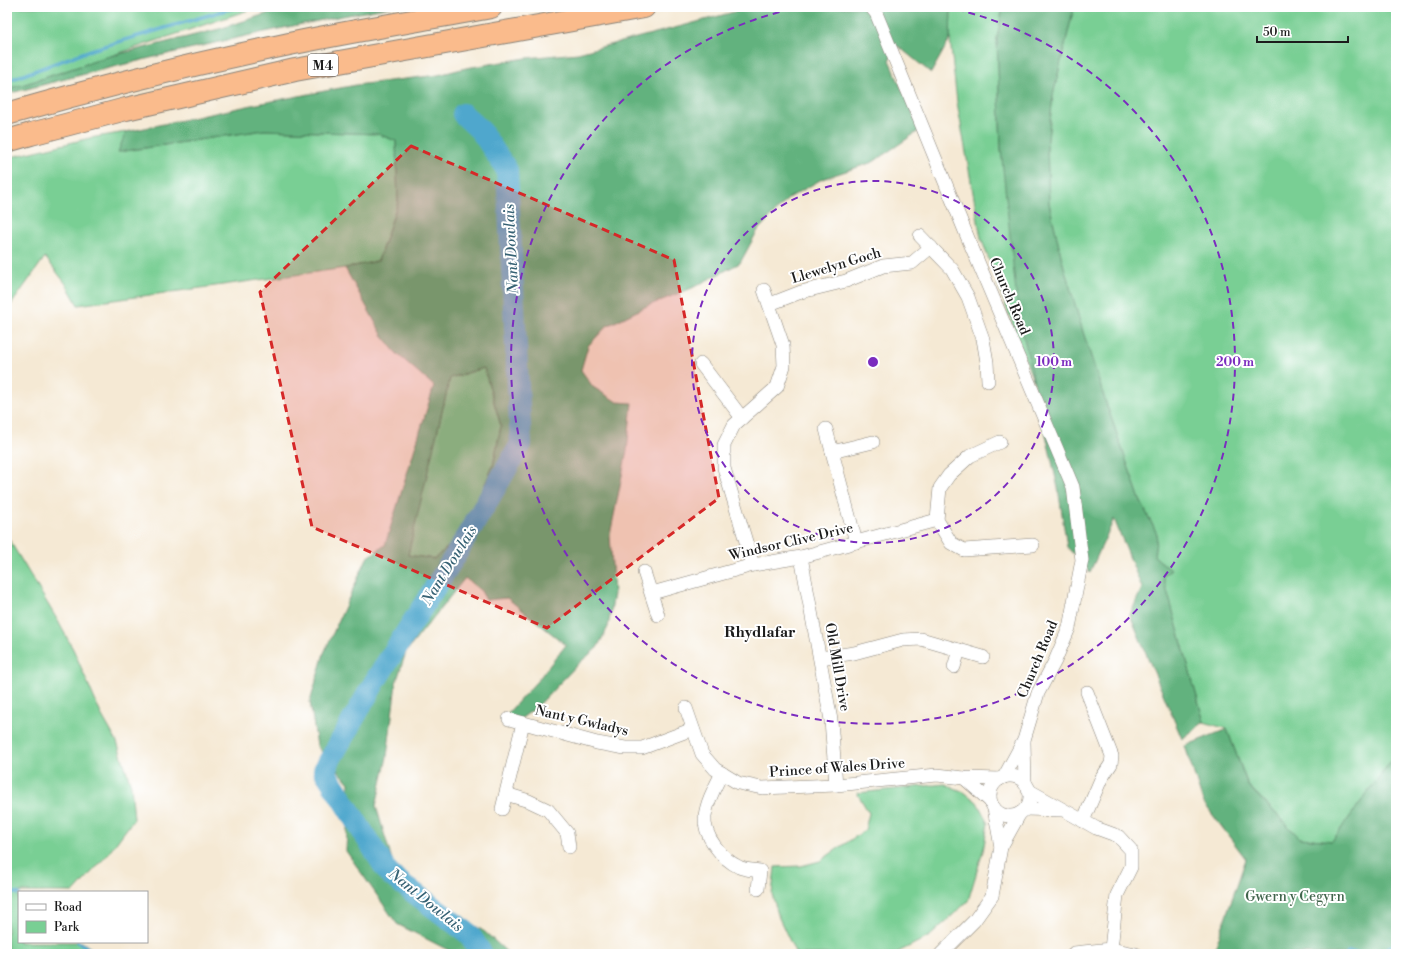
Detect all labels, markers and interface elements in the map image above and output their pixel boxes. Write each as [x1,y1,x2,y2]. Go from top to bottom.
scale bar [1257,18,1348,44]
text: 50 m [1263,25,1291,40]
road number: M4 [308,54,338,76]
water label: Nant Dowlais [500,203,523,296]
street label: Llewelyn Goch [789,244,884,288]
street label: Church Road [985,255,1033,338]
centre of rings [866,355,880,369]
text: 100 m [1036,355,1072,370]
text: 200 m [1216,355,1254,370]
street label: Windsor Clive Drive [726,519,855,565]
water label: Nant Dowlais [417,522,482,609]
street label: Church Road [1014,618,1062,701]
street label: Old Mill Drive [820,621,854,713]
district label: Rhydlafar [724,623,796,642]
street label: Nant y Gwladys [533,701,630,740]
street label: Prince of Wales Drive [768,754,906,782]
water label: Nant Dowlais [384,864,467,936]
park label: Gwern y Cegyrn [1245,888,1345,906]
legend [18,891,148,943]
text: Road [54,900,82,915]
text: Park [54,920,80,935]

